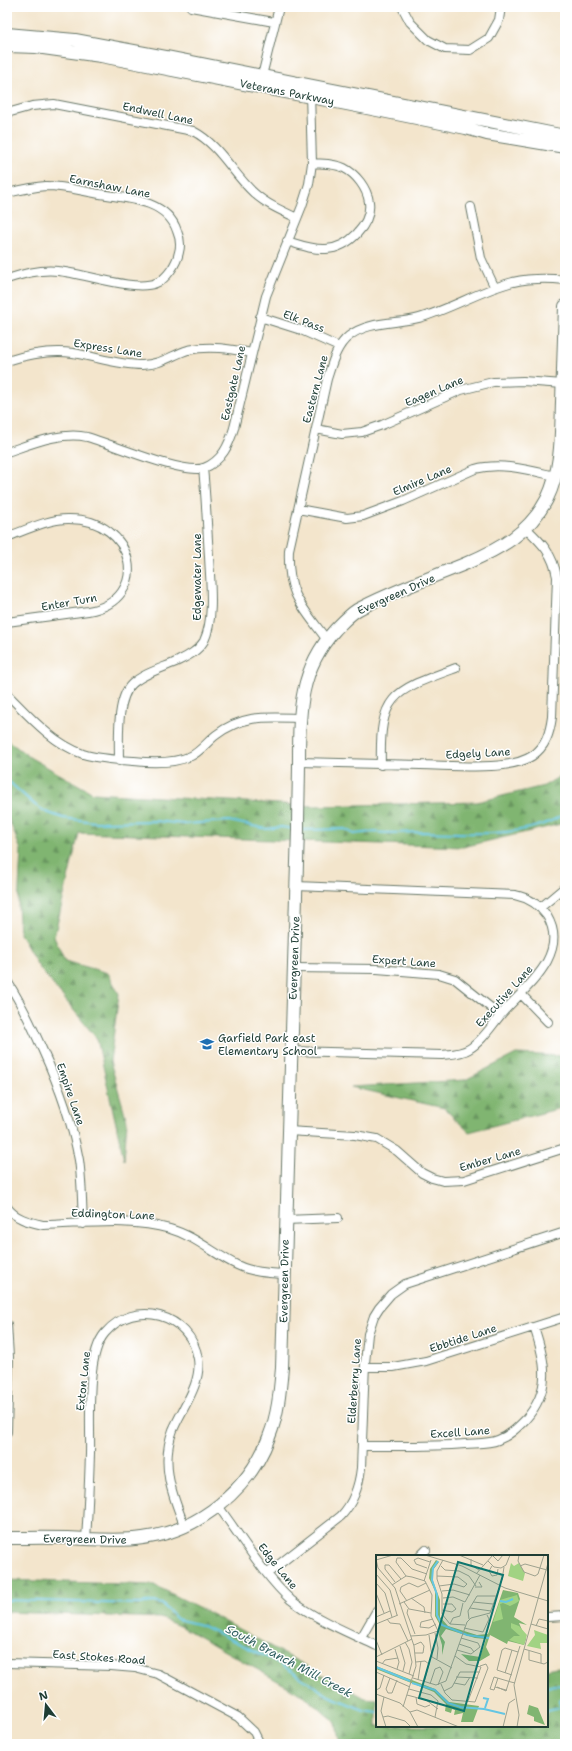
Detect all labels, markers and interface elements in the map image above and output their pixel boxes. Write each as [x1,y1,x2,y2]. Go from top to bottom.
street label: Veterans Parkway [238,76,336,109]
street label: Endwell Lane [121,99,195,128]
street label: Earnshaw Lane [68,171,152,202]
street label: Elk Pass [281,307,327,336]
street label: Express Lane [72,336,143,361]
street label: Eastgate Lane [218,344,249,422]
street label: Eastern Lane [299,353,332,425]
street label: Eagen Lane [403,372,466,411]
street label: Elmire Lane [390,461,454,500]
street label: Edgewater Lane [190,533,205,621]
street label: Evergreen Drive [355,571,437,618]
street label: Enter Turn [40,590,98,615]
street label: Edgely Lane [445,744,511,763]
street label: Evergreen Drive [286,916,303,1000]
street label: Expert Lane [372,952,436,971]
street label: Executive Lane [472,962,536,1031]
place label: Garfield Park east Elementary School [218,1031,318,1059]
school or university icon: Garfield Park east Elementary School [199,1036,215,1052]
street label: Empire Lane [53,1061,88,1127]
street label: Ember Lane [458,1144,523,1175]
street label: Eddington Lane [71,1206,155,1223]
street label: Evergreen Drive [276,1239,293,1323]
street label: Ebbtide Lane [428,1321,499,1356]
street label: Elderberry Lane [344,1338,365,1424]
street label: Exton Lane [73,1351,94,1412]
street label: Excell Lane [430,1423,490,1442]
street label: Evergreen Drive [43,1531,127,1548]
street label: Edge Lane [254,1540,301,1593]
inset map [376,1555,548,1727]
water label: South Branch Mill Creek [223,1621,355,1701]
street label: East Stokes Road [52,1647,146,1668]
north arrow [26,1685,66,1725]
text: N [37,1687,50,1704]

